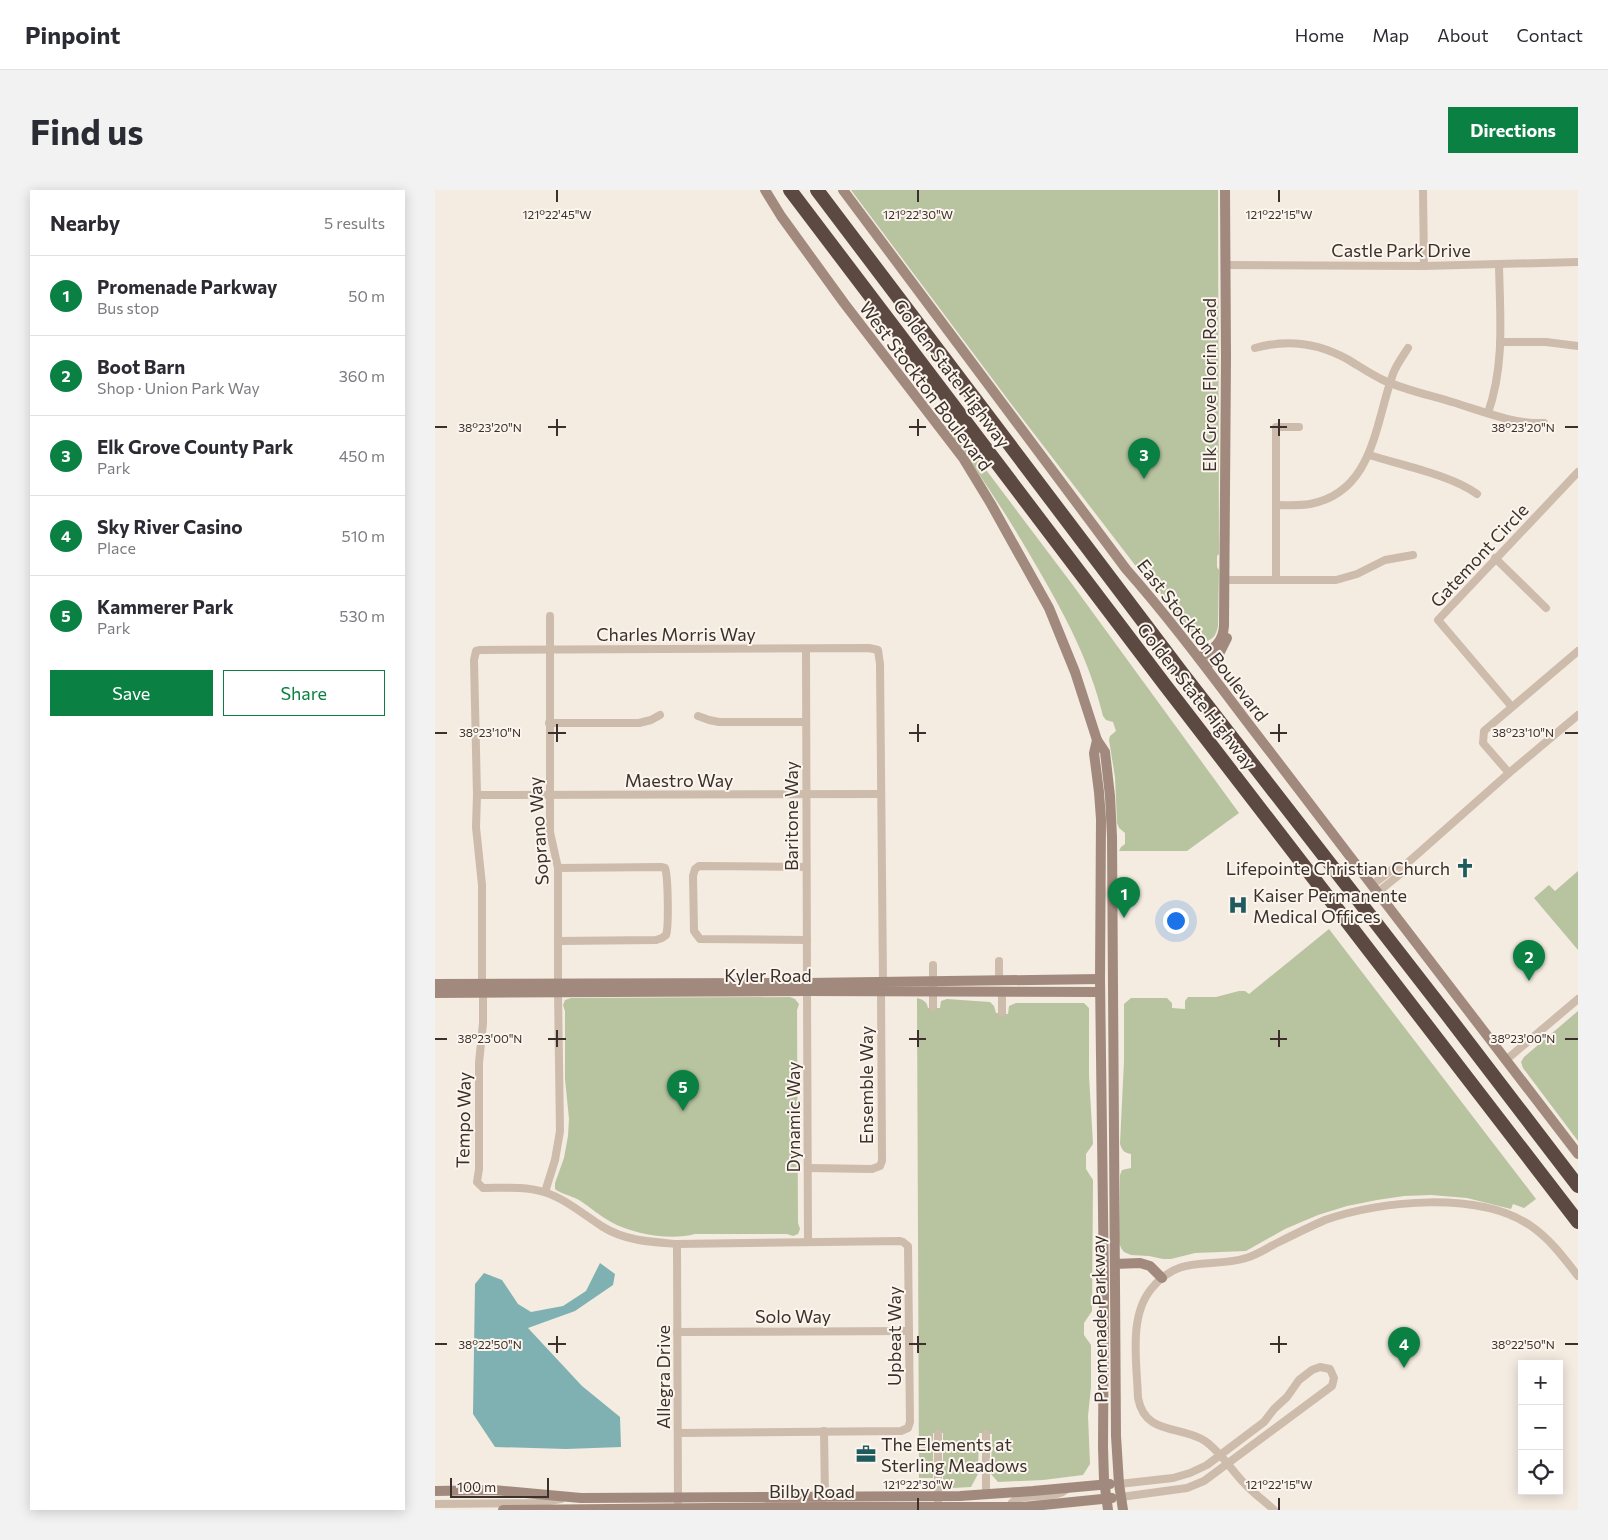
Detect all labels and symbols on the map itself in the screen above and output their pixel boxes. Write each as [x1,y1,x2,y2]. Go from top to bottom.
text: 121°22'45"W [522,207,592,221]
text: 121°22'30"W [883,207,953,221]
text: 121°22'15"W [1245,207,1313,221]
street label: Castle Park Drive [1331,239,1471,261]
street label: Golden State Highway [889,294,1015,452]
street label: West Stockton Boulevard [855,297,997,475]
street label: Elk Grove Florin Road [1198,298,1220,472]
text: 38°23'20"N [458,420,522,434]
text: 38°23'20"N [1491,420,1555,434]
pin: 3 [1128,438,1160,479]
street label: Gatemont Circle [1425,499,1533,611]
street label: East Stockton Boulevard [1133,554,1273,726]
street label: Golden State Highway [1133,618,1261,774]
street label: Charles Morris Way [596,623,756,645]
text: 38°23'10"N [459,725,521,739]
text: 38°23'10"N [1492,725,1554,739]
street label: Baritone Way [780,761,802,871]
street label: Maestro Way [625,769,733,791]
street label: Soprano Way [523,776,553,886]
place label: Lifepointe Christian Church [1226,857,1450,879]
church icon: Lifepointe Christian Church [1454,857,1476,879]
pin: 1 [1108,877,1140,918]
place label: Kaiser Permanente Medical Offices [1253,884,1407,927]
hospital icon: Kaiser Permanente Medical Offices [1227,894,1249,916]
your location [1163,908,1189,934]
pin: 2 [1513,940,1545,981]
street label: Kyler Road [724,964,812,986]
street label: Ensemble Way [855,1026,877,1144]
text: 38°23'00"N [458,1031,522,1045]
text: 38°23'00"N [1491,1031,1555,1045]
street label: Dynamic Way [782,1062,804,1172]
pin: 5 [667,1070,699,1111]
street label: Tempo Way [451,1072,475,1168]
street label: Promenade Parkway [1087,1235,1111,1403]
street label: Upbeat Way [883,1286,905,1386]
street label: Solo Way [755,1305,831,1327]
street label: Allegra Drive [652,1325,674,1429]
pin: 4 [1388,1327,1420,1368]
text: 38°22'50"N [458,1337,522,1351]
text: 38°22'50"N [1491,1337,1555,1351]
place label: The Elements at Sterling Meadows [881,1433,1028,1476]
office icon: The Elements at Sterling Meadows [855,1443,877,1465]
scale bar [450,1475,549,1498]
text: 121°22'30"W [883,1477,953,1491]
text: 121°22'15"W [1245,1477,1313,1491]
street label: Bilby Road [769,1480,855,1502]

